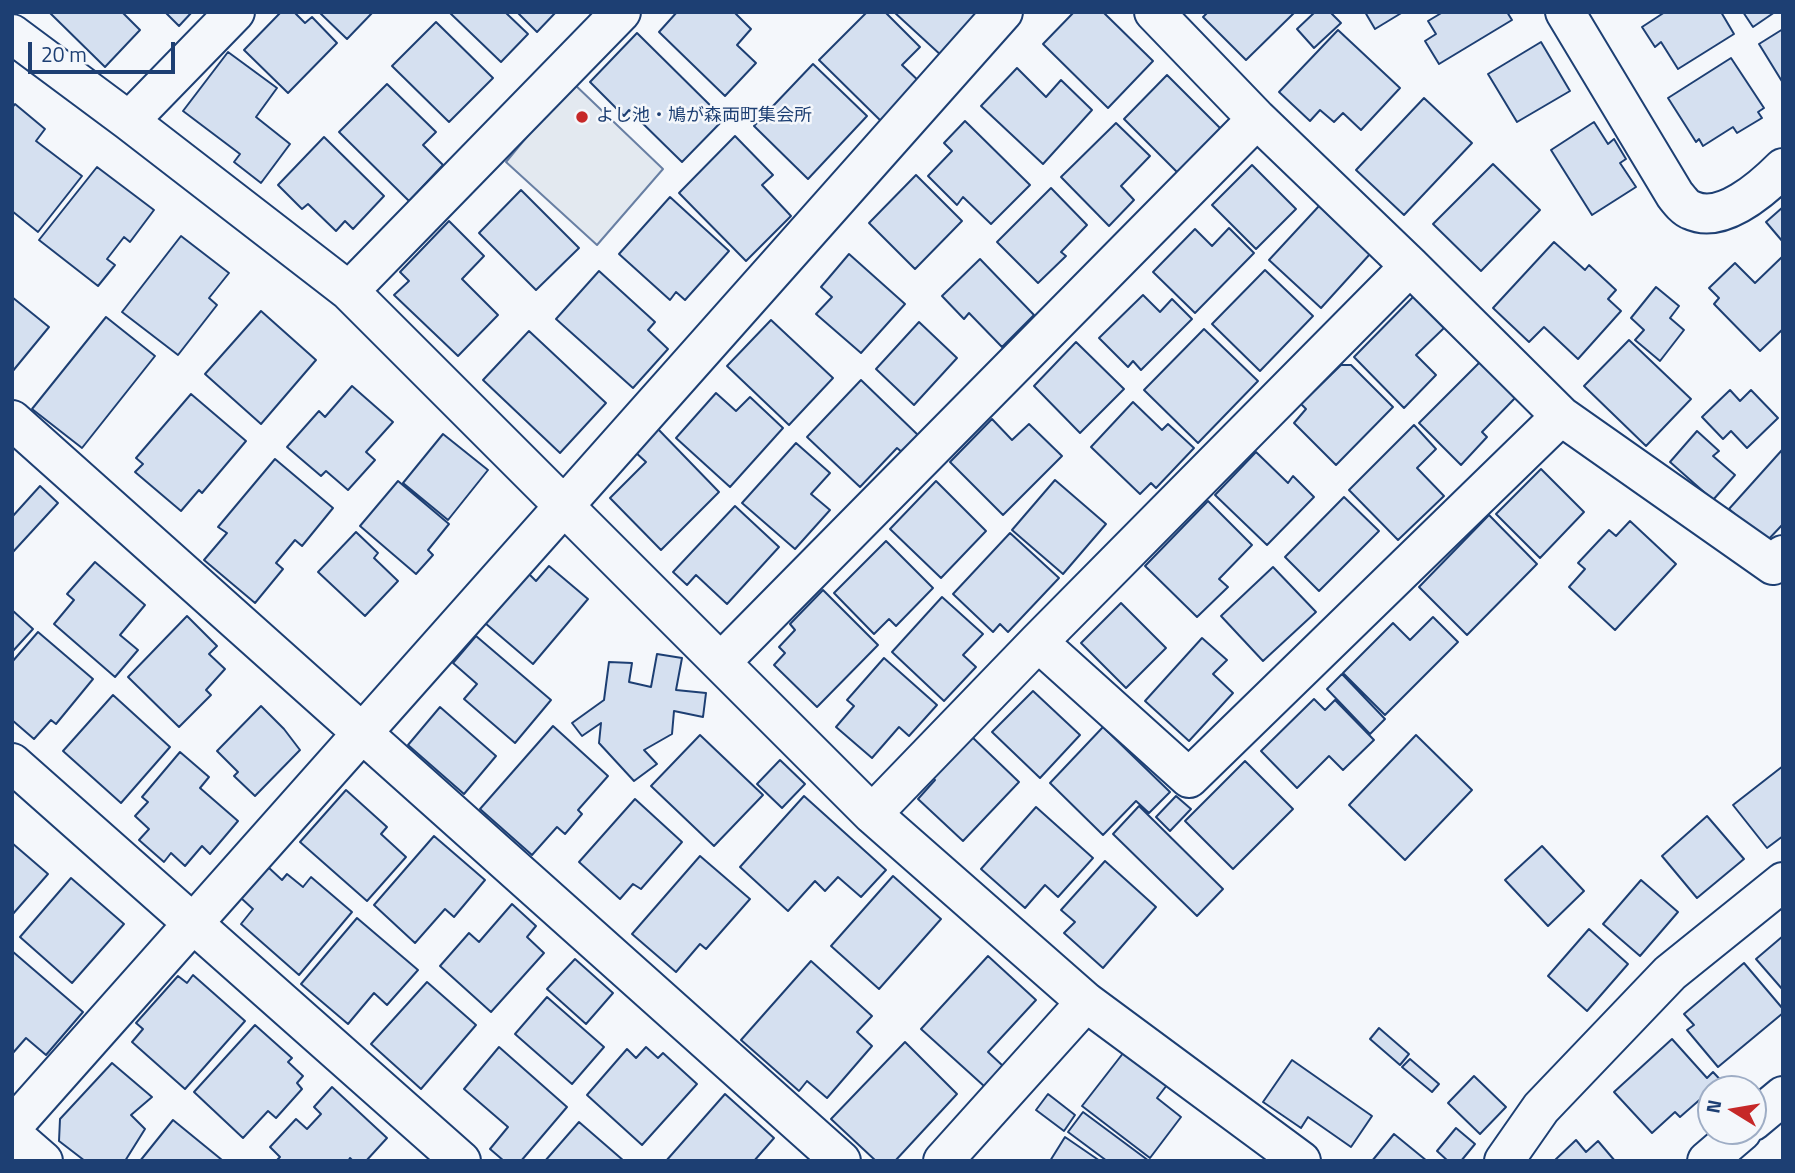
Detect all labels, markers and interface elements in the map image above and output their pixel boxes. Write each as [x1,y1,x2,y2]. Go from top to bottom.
scale bar [32,28,178,72]
text: 20 m [41,38,87,70]
place label: よし池・鳩が森両町集会所 [596,106,812,128]
marker: よし池・鳩が森両町集会所 [574,109,590,125]
north arrow [1697,1075,1767,1145]
text: N [1697,1097,1728,1116]

